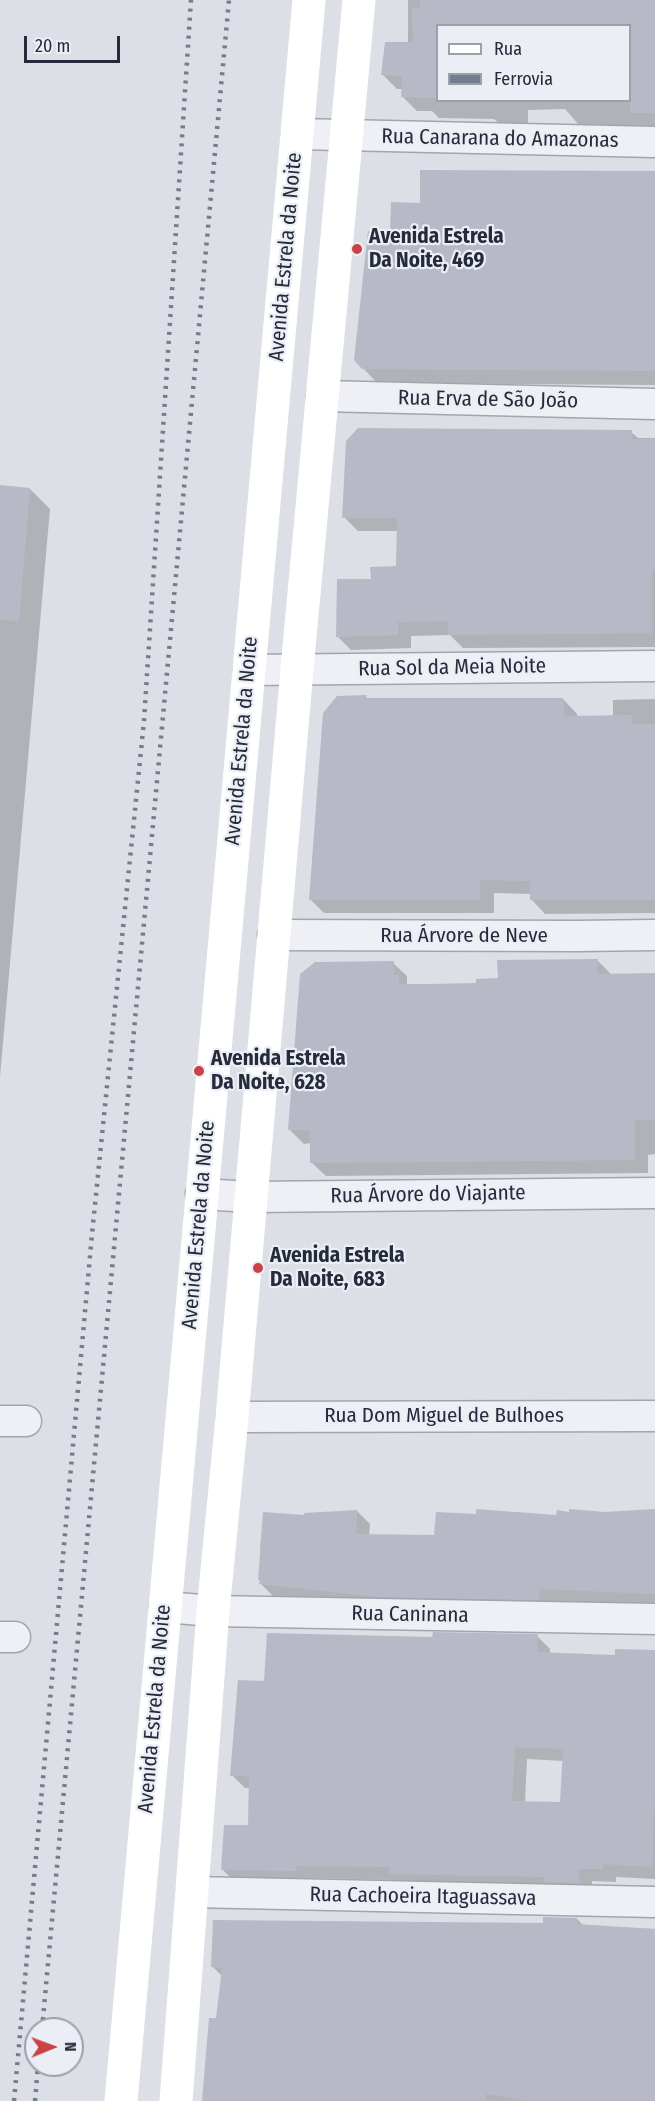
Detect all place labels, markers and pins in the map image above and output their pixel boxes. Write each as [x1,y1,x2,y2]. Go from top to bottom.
place label: Avenida Estrela Da Noite, 469 [369,224,504,274]
marker: Avenida Estrela Da Noite, 469 [350,242,364,256]
place label: Avenida Estrela Da Noite, 628 [211,1046,346,1096]
marker: Avenida Estrela Da Noite, 628 [192,1064,206,1078]
place label: Avenida Estrela Da Noite, 683 [270,1243,405,1293]
marker: Avenida Estrela Da Noite, 683 [251,1261,265,1275]

